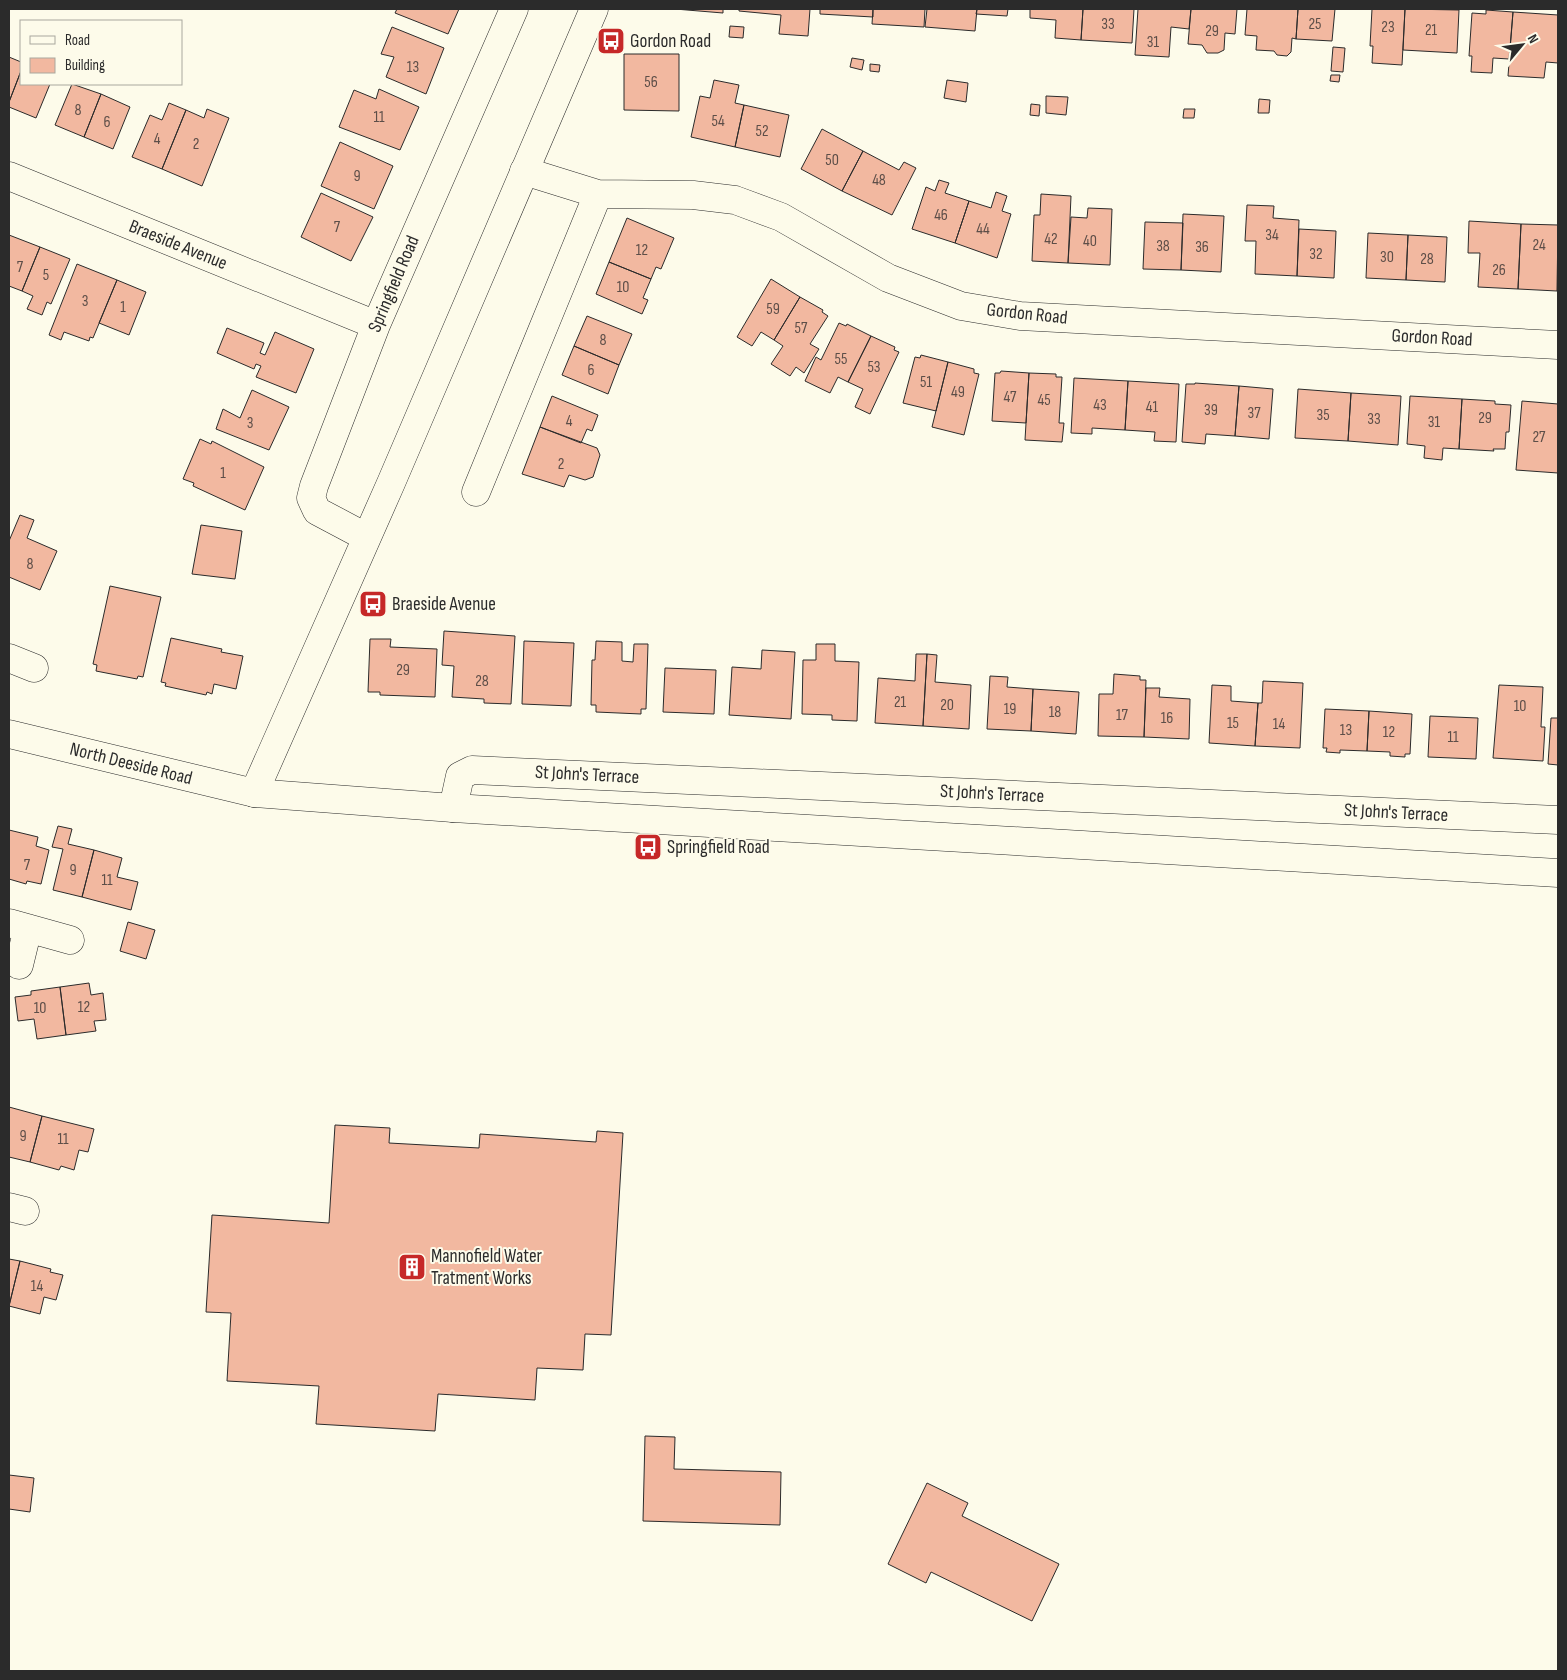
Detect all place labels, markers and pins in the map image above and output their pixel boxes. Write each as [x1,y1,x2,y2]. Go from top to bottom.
bus stop icon: Gordon Road [596,26,626,56]
place label: Gordon Road [630,30,711,53]
bus stop icon: Braeside Avenue [358,589,388,619]
place label: Braeside Avenue [392,593,496,616]
bus stop icon: Springfield Road [633,832,663,862]
place label: Springfield Road [667,836,770,859]
place label: Mannofield Water Tratment Works [431,1245,543,1290]
building icon: Mannofield Water Tratment Works [397,1252,427,1282]

